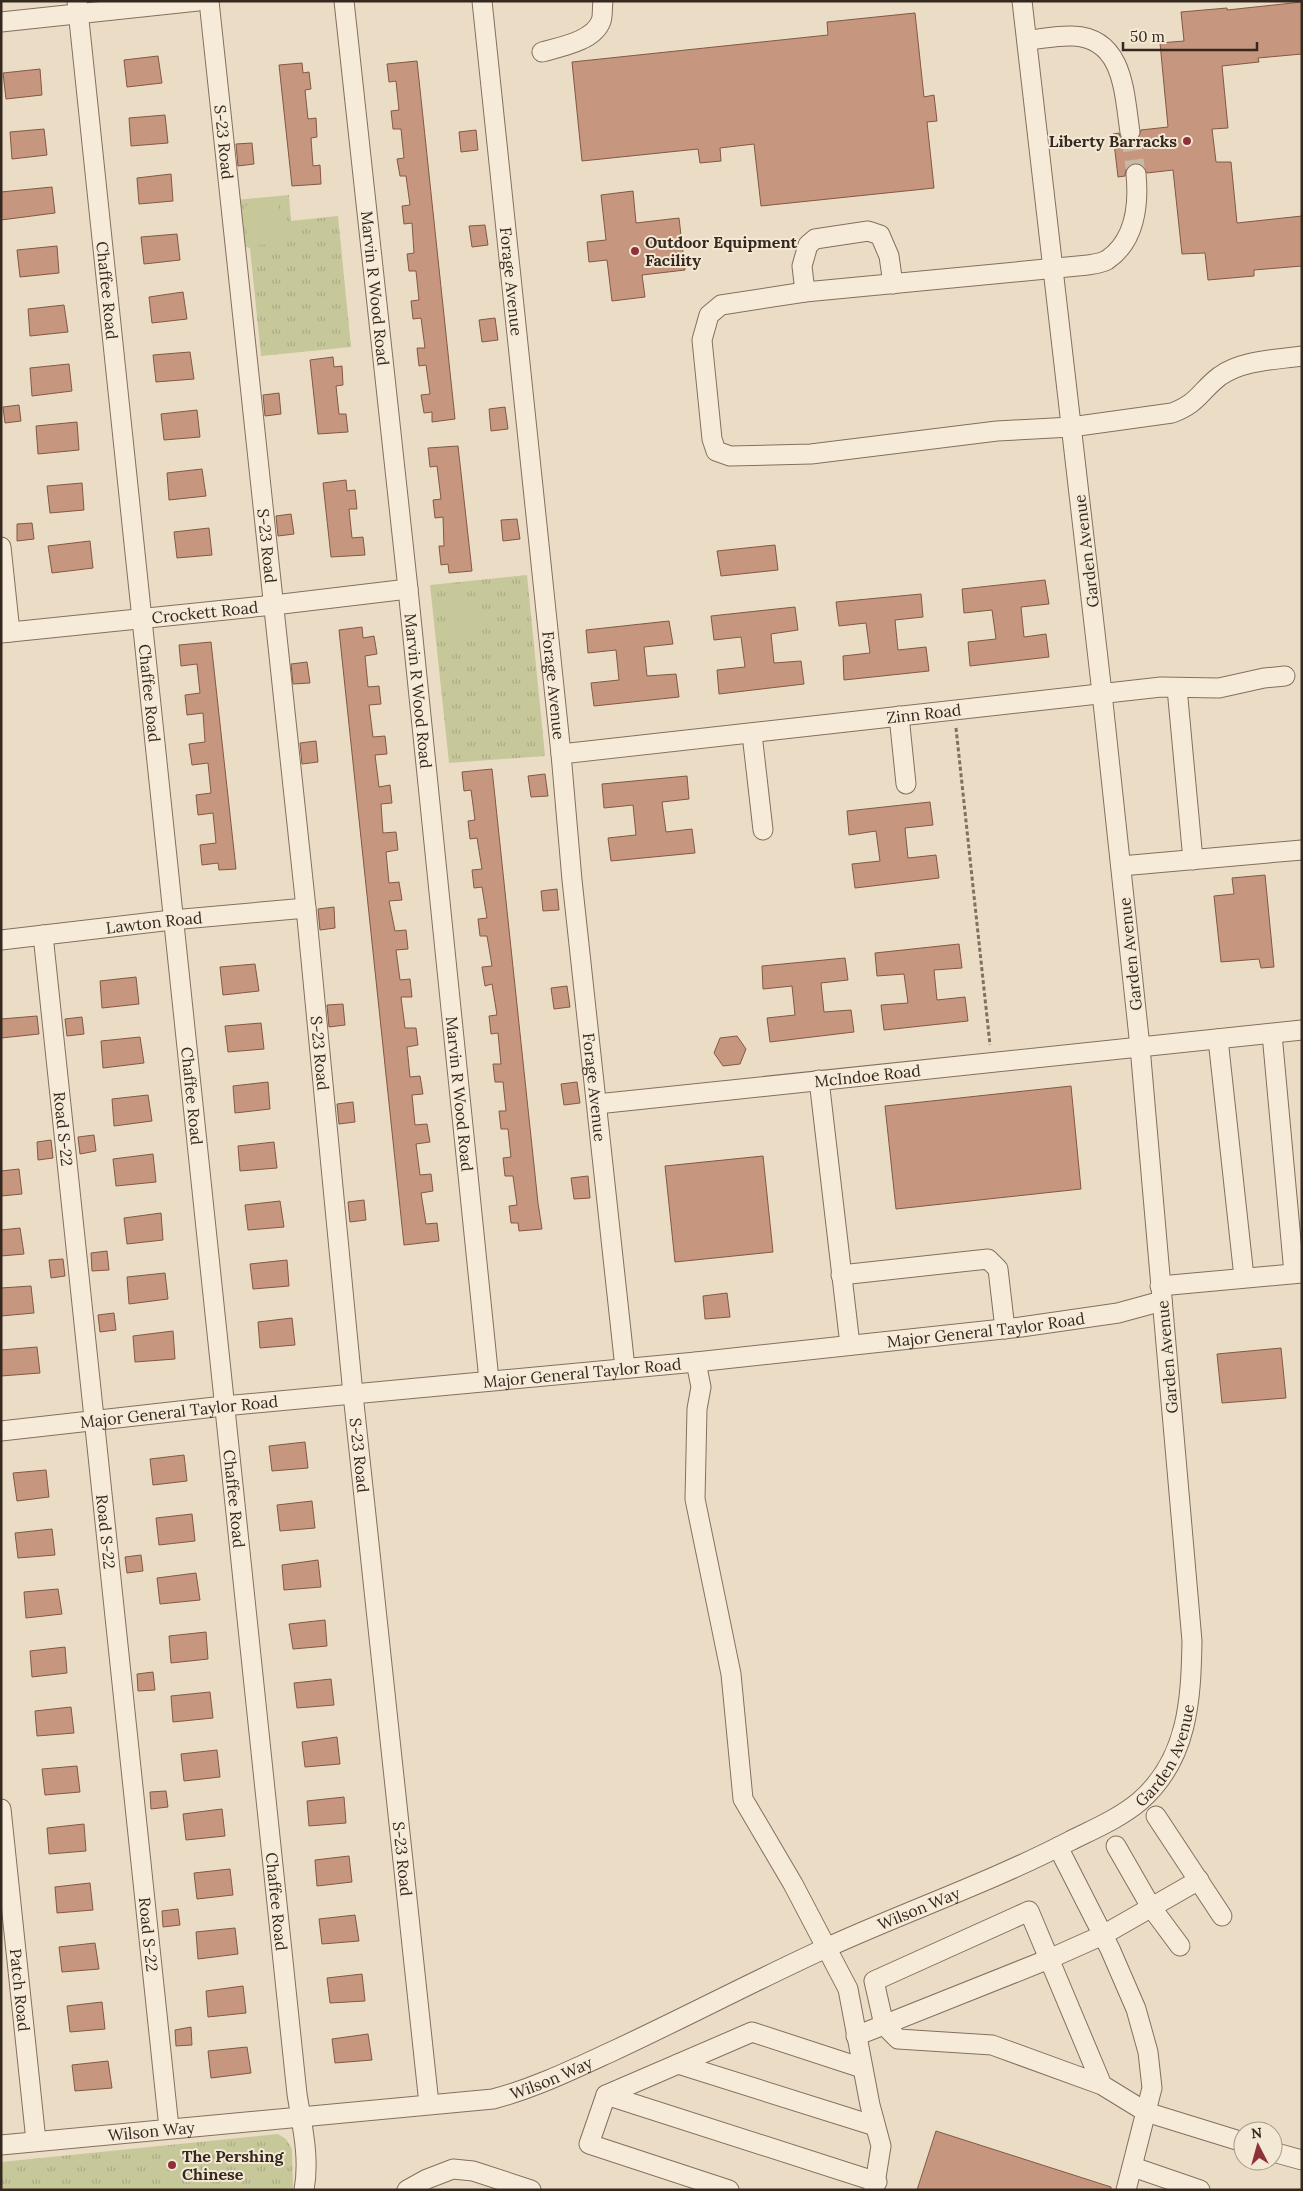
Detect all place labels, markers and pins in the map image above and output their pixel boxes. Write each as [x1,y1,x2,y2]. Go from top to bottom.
place label: Liberty Barracks [1049,131,1177,151]
marker: Liberty Barracks [1181,135,1193,147]
place label: Outdoor Equipment Facility [645,232,798,270]
marker: Outdoor Equipment Facility [629,245,641,257]
place label: The Pershing Chinese [182,2146,284,2184]
marker: The Pershing Chinese [166,2159,178,2171]

